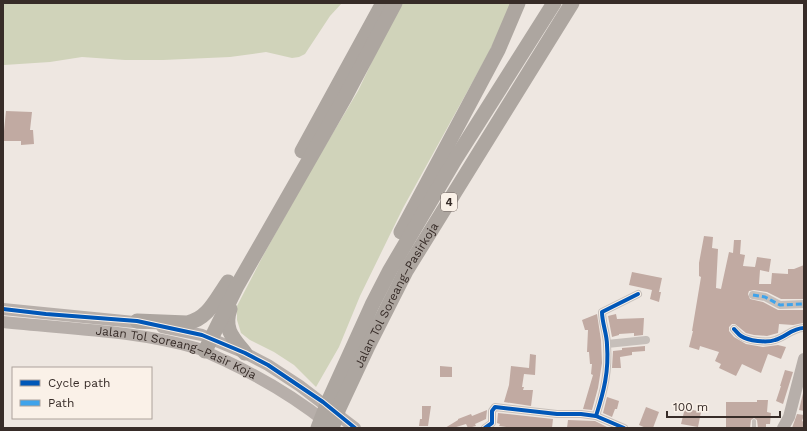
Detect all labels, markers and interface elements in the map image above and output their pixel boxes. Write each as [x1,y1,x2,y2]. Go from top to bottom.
road number: 4 [441,193,457,211]
street label: Jalan Tol Soreang–Pasirkoja [352,220,441,370]
street label: Jalan Tol Soreang–Pasir Koja [95,323,259,382]
legend [12,367,152,419]
text: Cycle path [48,376,110,390]
scale bar [667,393,780,419]
text: Path [48,396,74,410]
text: 100 m [673,400,708,414]

